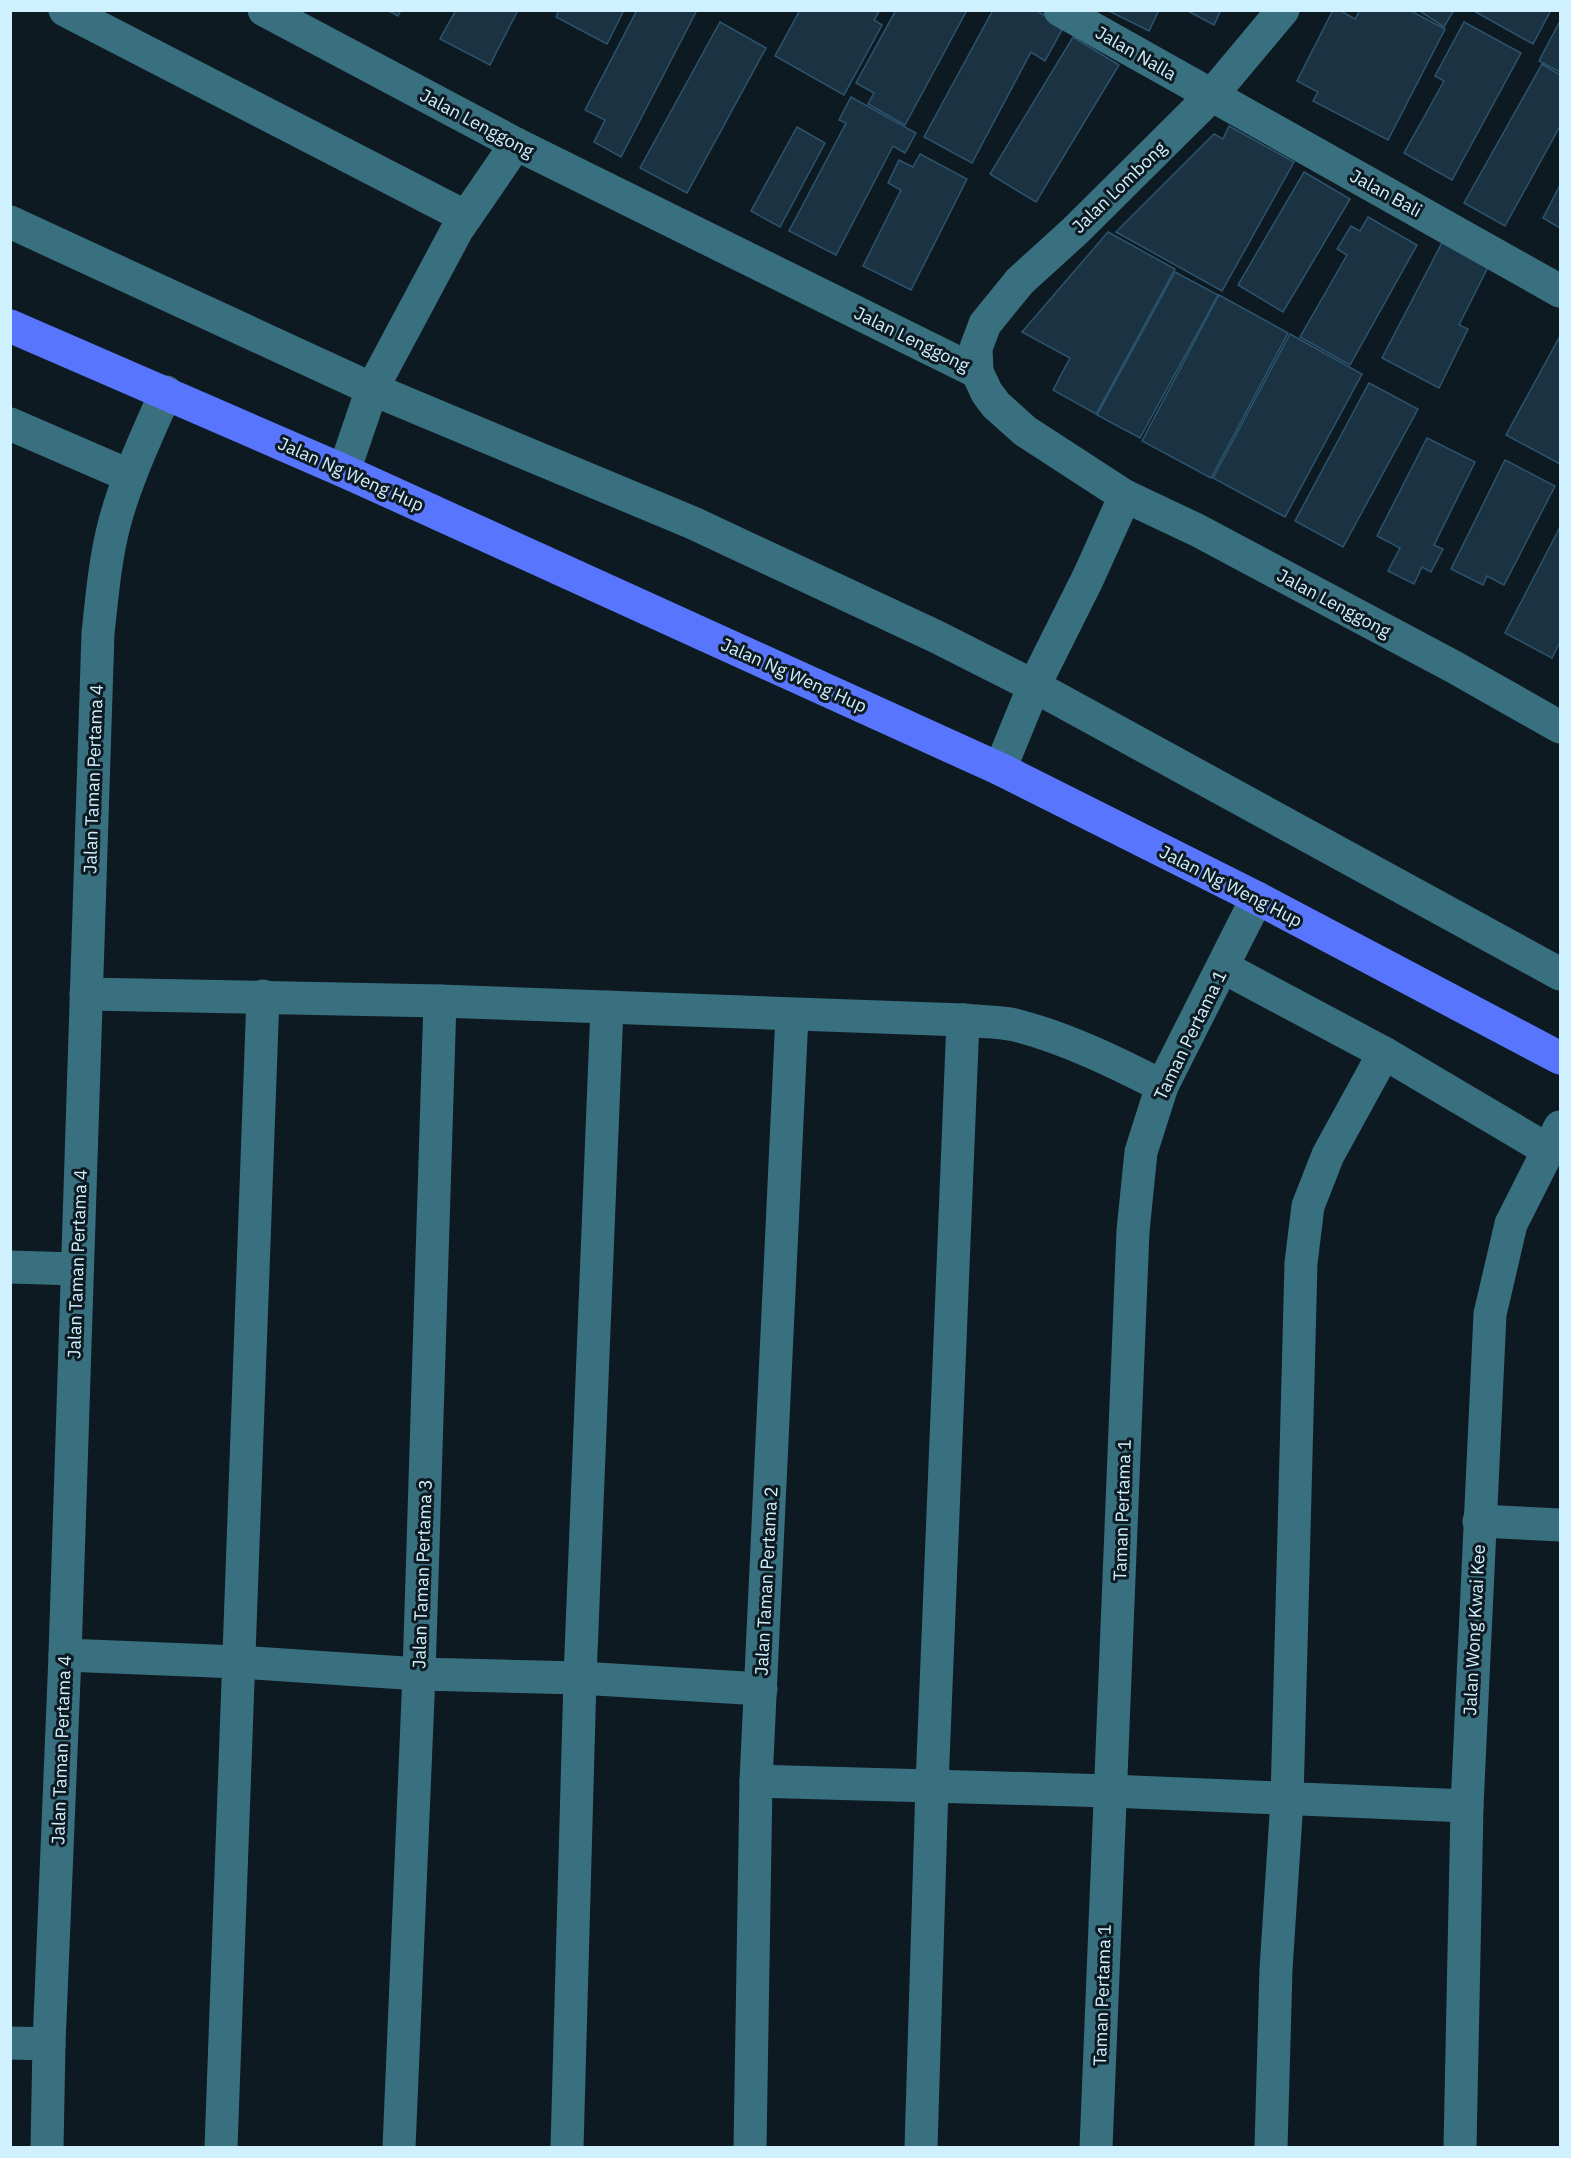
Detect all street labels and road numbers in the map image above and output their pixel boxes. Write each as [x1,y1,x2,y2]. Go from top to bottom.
street label: Jalan Nalla [1092,21,1181,86]
street label: Jalan Lenggong [416,83,538,163]
street label: Jalan Lombong [1067,136,1171,238]
street label: Jalan Bali [1346,164,1426,222]
street label: Jalan Lenggong [851,301,974,377]
street label: Jalan Ng Weng Hup [274,432,428,516]
street label: Jalan Lenggong [1273,563,1395,643]
street label: Jalan Ng Weng Hup [717,633,871,717]
street label: Jalan Taman Pertama 4 [78,684,108,874]
street label: Jalan Ng Weng Hup [1156,840,1306,932]
street label: Taman Pertama 1 [1149,966,1231,1104]
street label: Jalan Taman Pertama 4 [62,1169,92,1359]
street label: Taman Pertama 1 [1108,1439,1136,1581]
street label: Jalan Taman Pertama 3 [407,1479,437,1669]
street label: Jalan Taman Pertama 2 [750,1486,782,1676]
street label: Jalan Wong Kwai Kee [1458,1544,1490,1716]
street label: Jalan Taman Pertama 4 [46,1655,76,1845]
street label: Taman Pertama 1 [1088,1924,1116,2066]

